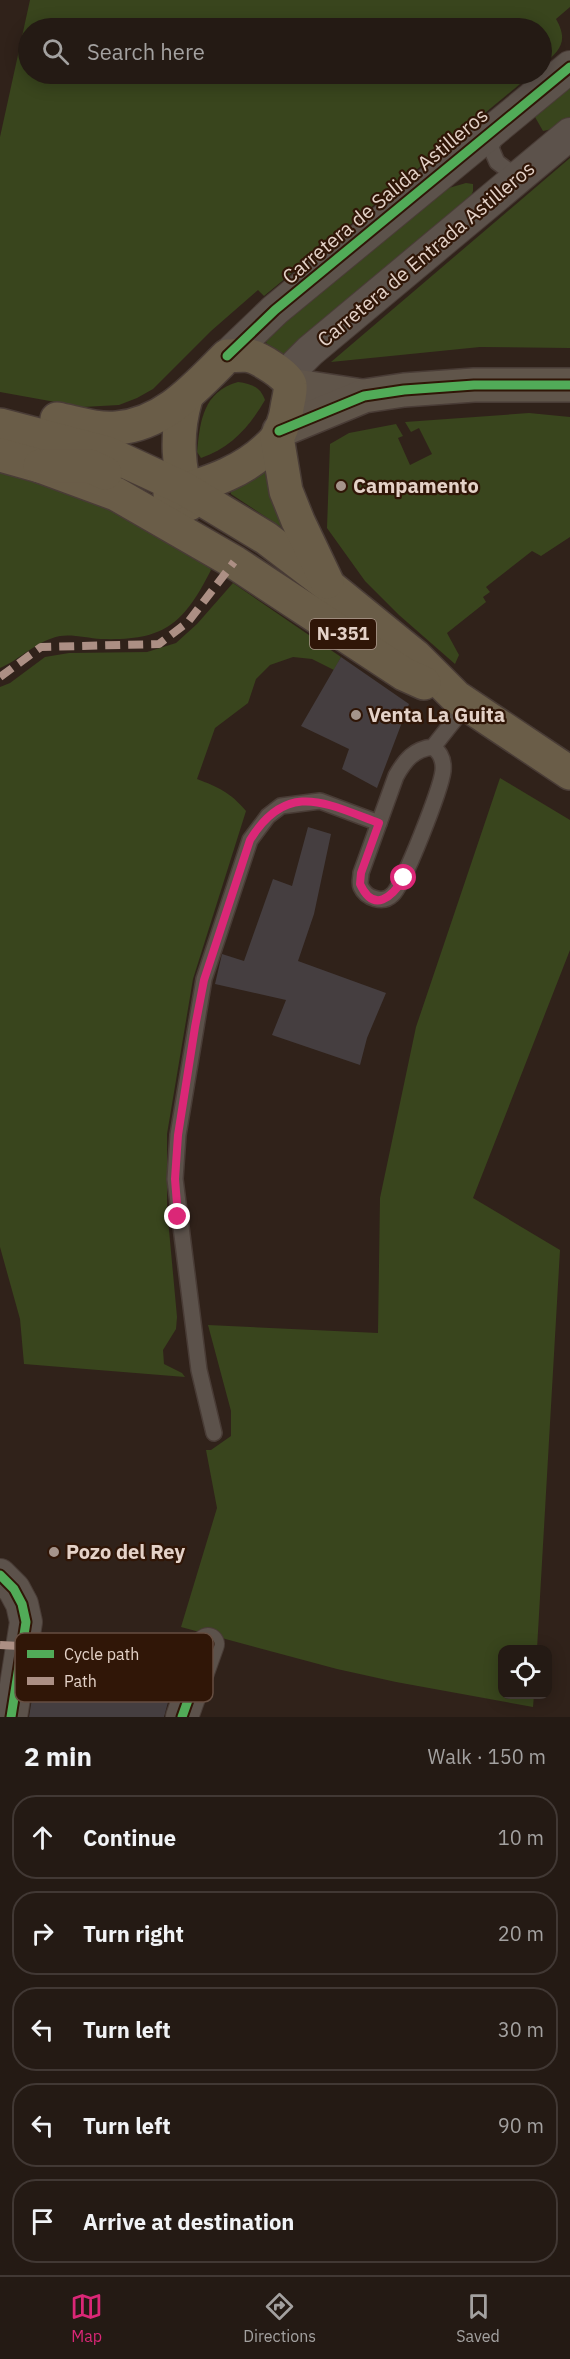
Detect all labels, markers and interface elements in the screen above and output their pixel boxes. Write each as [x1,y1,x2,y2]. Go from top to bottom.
search box [18,18,552,84]
icon: search [39,35,72,68]
text: Search here [87,37,205,66]
street label: Carretera de Salida Astilleros [276,101,493,290]
street label: Carretera de Entrada Astilleros [311,155,540,353]
place label: Campamento [353,472,479,499]
marker: Campamento [334,479,348,493]
road number: N-351 [310,619,376,649]
place label: Venta La Guita [368,701,505,728]
marker: Venta La Guita [349,708,363,722]
route start [390,864,416,890]
route end [164,1203,190,1229]
place label: Pozo del Rey [66,1538,185,1565]
marker: Pozo del Rey [47,1545,61,1559]
legend [15,1633,213,1702]
text: Cycle path [64,1644,139,1664]
map controls [498,1645,552,1699]
button: locate [498,1645,552,1699]
text: Path [64,1671,97,1691]
text: 2 min [24,1739,92,1773]
text: Walk · 150 m [428,1743,546,1770]
icon: ahead [26,1821,59,1854]
text: Continue [83,1823,176,1852]
text: 10 m [498,1824,544,1851]
icon: right [26,1917,59,1950]
text: Turn right [83,1919,184,1948]
text: 20 m [498,1920,544,1947]
icon: left [26,2013,59,2046]
text: Turn left [83,2015,171,2044]
text: 30 m [498,2016,544,2043]
icon: left [26,2109,59,2142]
text: Turn left [83,2111,171,2140]
text: 90 m [498,2112,544,2139]
icon: arrive [26,2205,59,2238]
text: Arrive at destination [83,2207,294,2236]
tab: Map [70,2290,103,2346]
tab: Directions [243,2290,316,2346]
tab: Saved [456,2290,500,2346]

